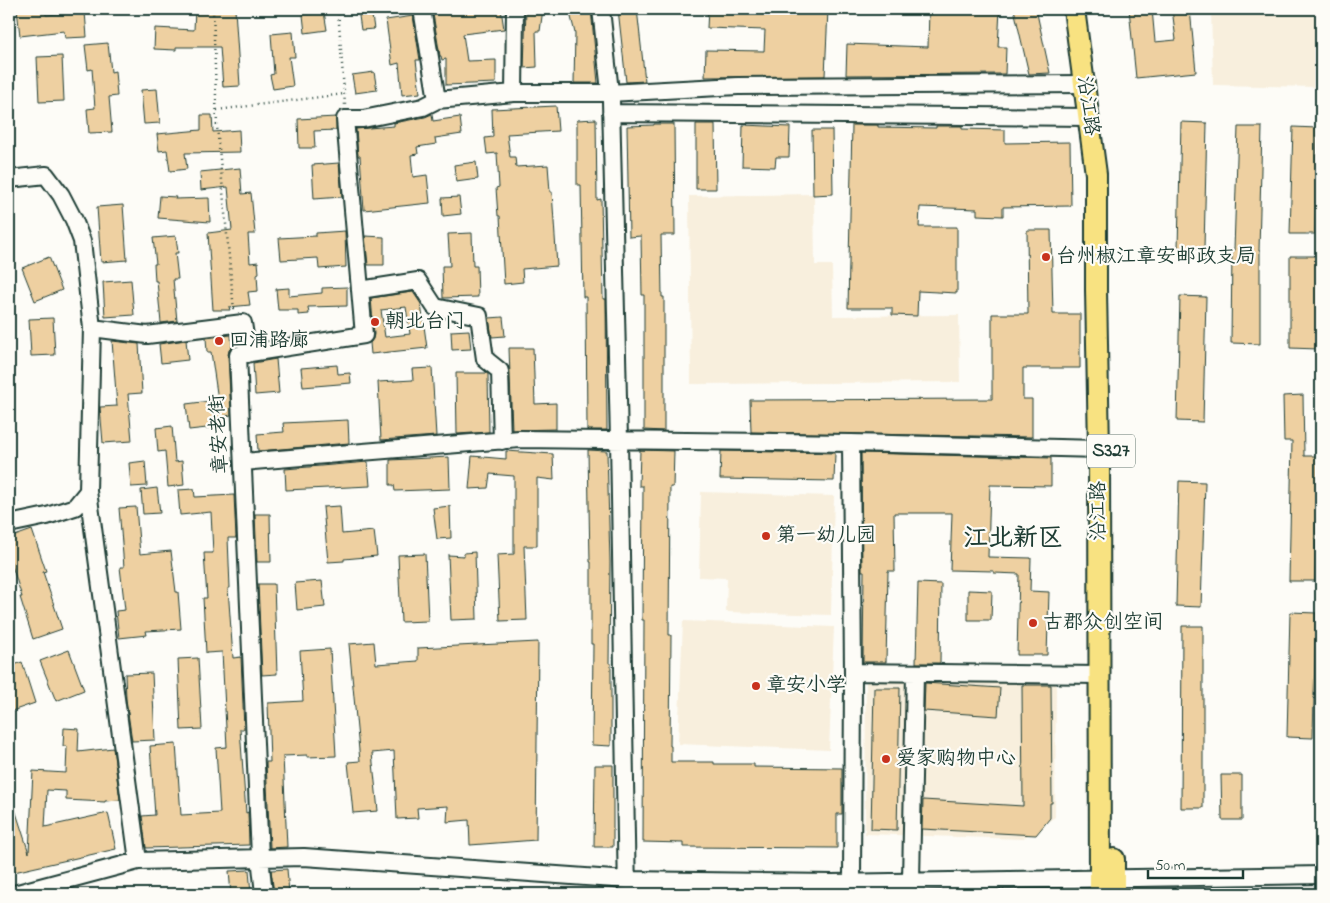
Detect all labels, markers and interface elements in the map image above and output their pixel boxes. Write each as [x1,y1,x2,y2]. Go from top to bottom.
street label: 沿江路 [1068,74,1106,139]
place label: 台州椒江章安邮政支局 [1056,243,1256,272]
marker: 台州椒江章安邮政支局 [1040,251,1052,263]
place label: 朝北台门 [385,308,465,337]
marker: 朝北台门 [369,316,381,328]
place label: 回浦路廊 [229,327,309,356]
marker: 回浦路廊 [213,335,225,347]
street label: 章安老街 [203,393,237,475]
road number: S327 [1087,434,1135,468]
street label: 沿江路 [1085,480,1114,541]
district label: 江北新区 [963,521,1063,557]
place label: 第一幼儿园 [776,522,876,551]
marker: 第一幼儿园 [760,530,772,542]
place label: 古郡众创空间 [1043,609,1163,638]
marker: 古郡众创空间 [1027,617,1039,629]
place label: 章安小学 [766,672,846,701]
marker: 章安小学 [750,680,762,692]
place label: 爱家购物中心 [896,745,1016,774]
marker: 爱家购物中心 [880,753,892,765]
scale bar [1148,848,1242,880]
text: 50 m [1155,855,1186,877]

